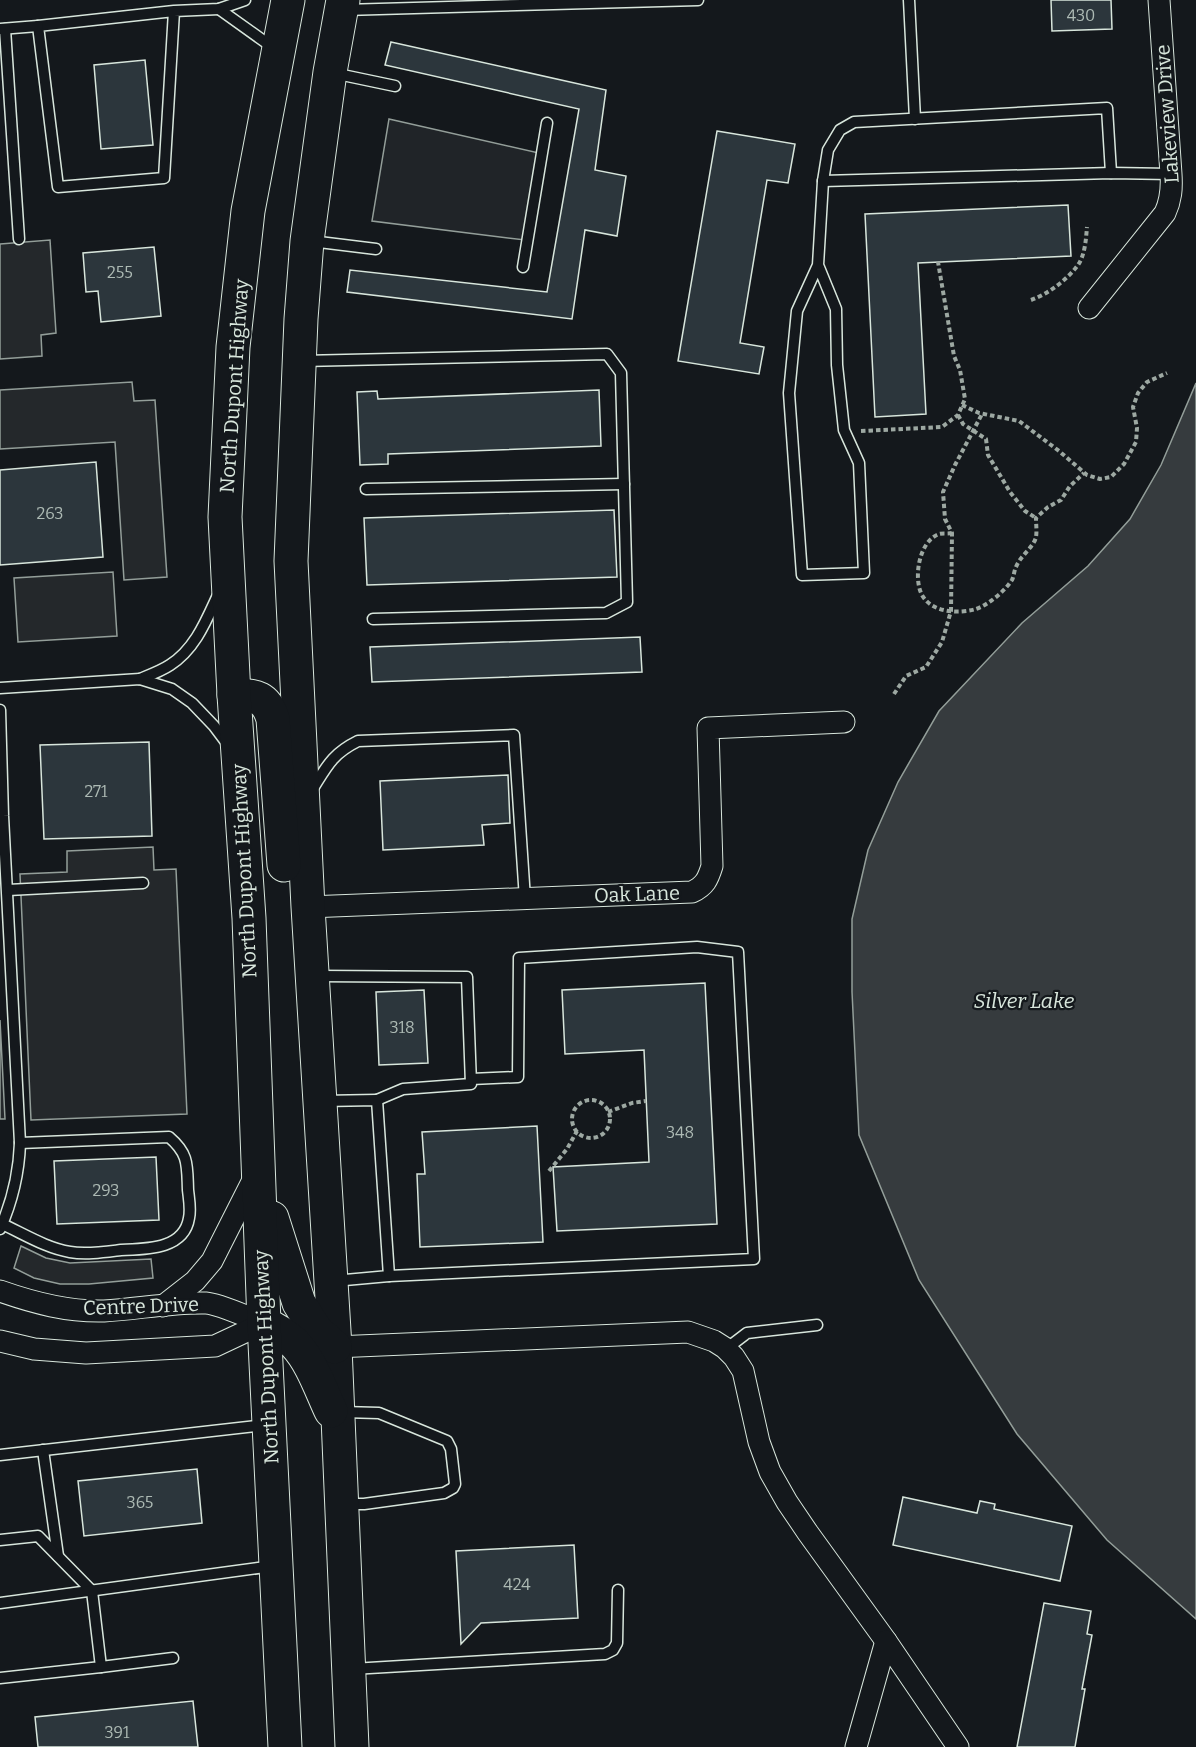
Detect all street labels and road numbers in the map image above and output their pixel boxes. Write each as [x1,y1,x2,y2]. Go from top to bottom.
street label: Lakeview Drive [1150,44,1184,184]
street label: North Dupont Highway [215,278,253,494]
street label: North Dupont Highway [226,763,262,979]
street label: Oak Lane [594,881,680,907]
street label: North Dupont Highway [248,1249,284,1465]
street label: Centre Drive [83,1292,199,1320]

